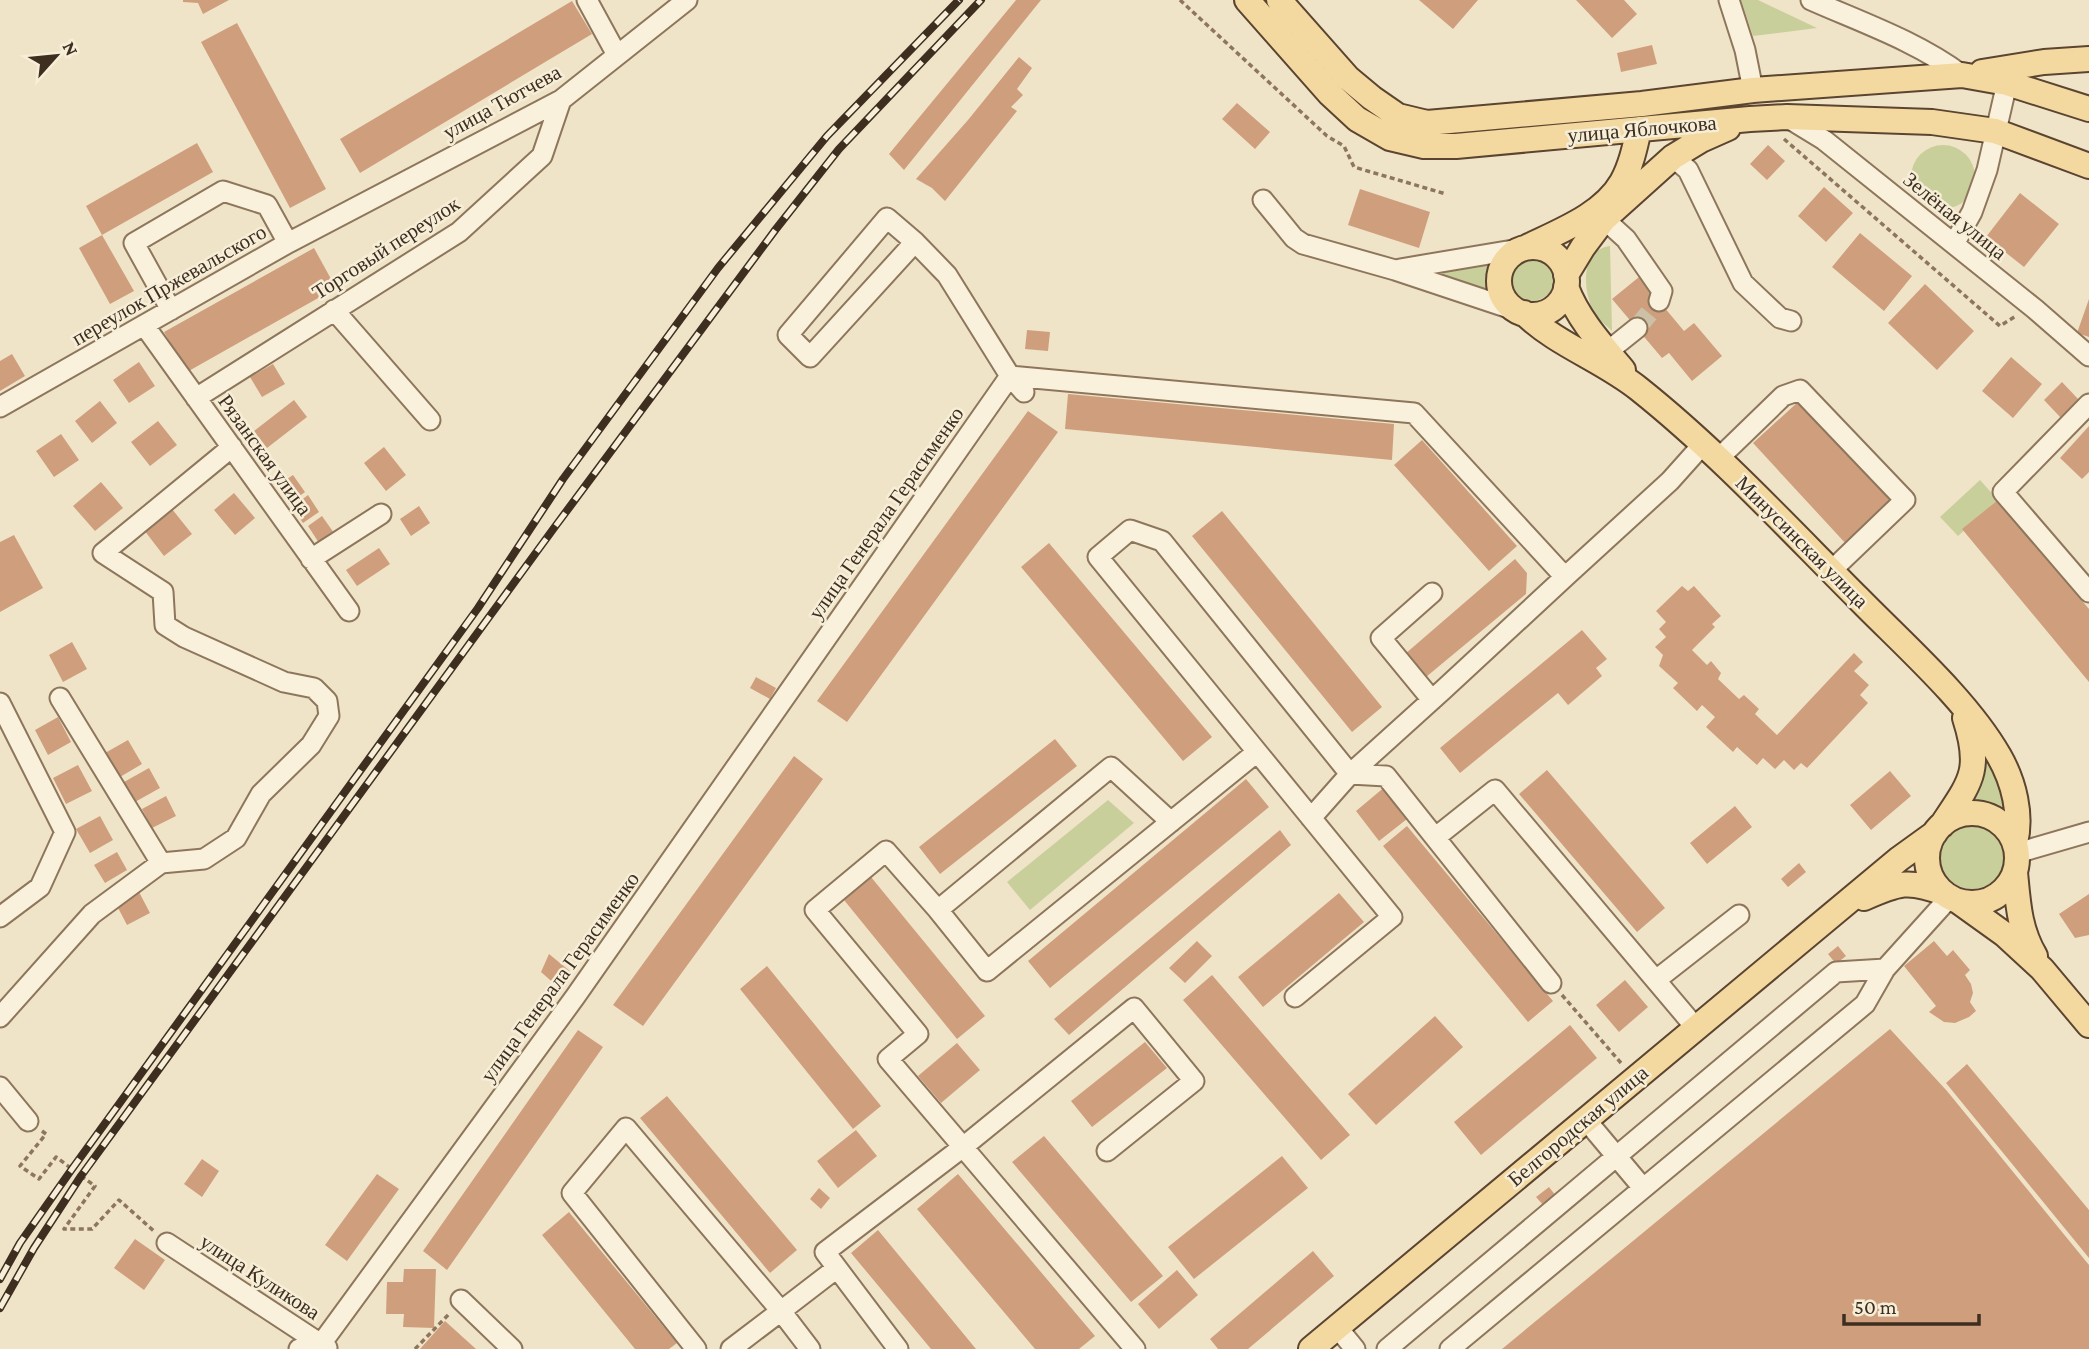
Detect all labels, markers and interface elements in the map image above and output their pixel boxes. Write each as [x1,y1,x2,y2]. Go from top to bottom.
north arrow [21,21,91,91]
text: N [58,38,83,59]
street label: улица Тютчева [439,59,566,144]
street label: улица Яблочкова [1566,110,1718,147]
street label: Зелёная улица [1899,167,2012,265]
street label: Торговый переулок [308,191,465,305]
street label: переулок Пржевальского [68,219,270,351]
street label: Рязанская улица [213,390,317,521]
street label: улица Генерала Герасименко [803,402,969,624]
street label: Минусинская улица [1731,471,1874,614]
street label: улица Генерала Герасименко [476,867,644,1087]
street label: Белгородская улица [1503,1060,1653,1192]
street label: улица Куликова [196,1229,325,1325]
scale bar [1844,1282,1979,1326]
text: 50 m [1854,1295,1897,1319]

